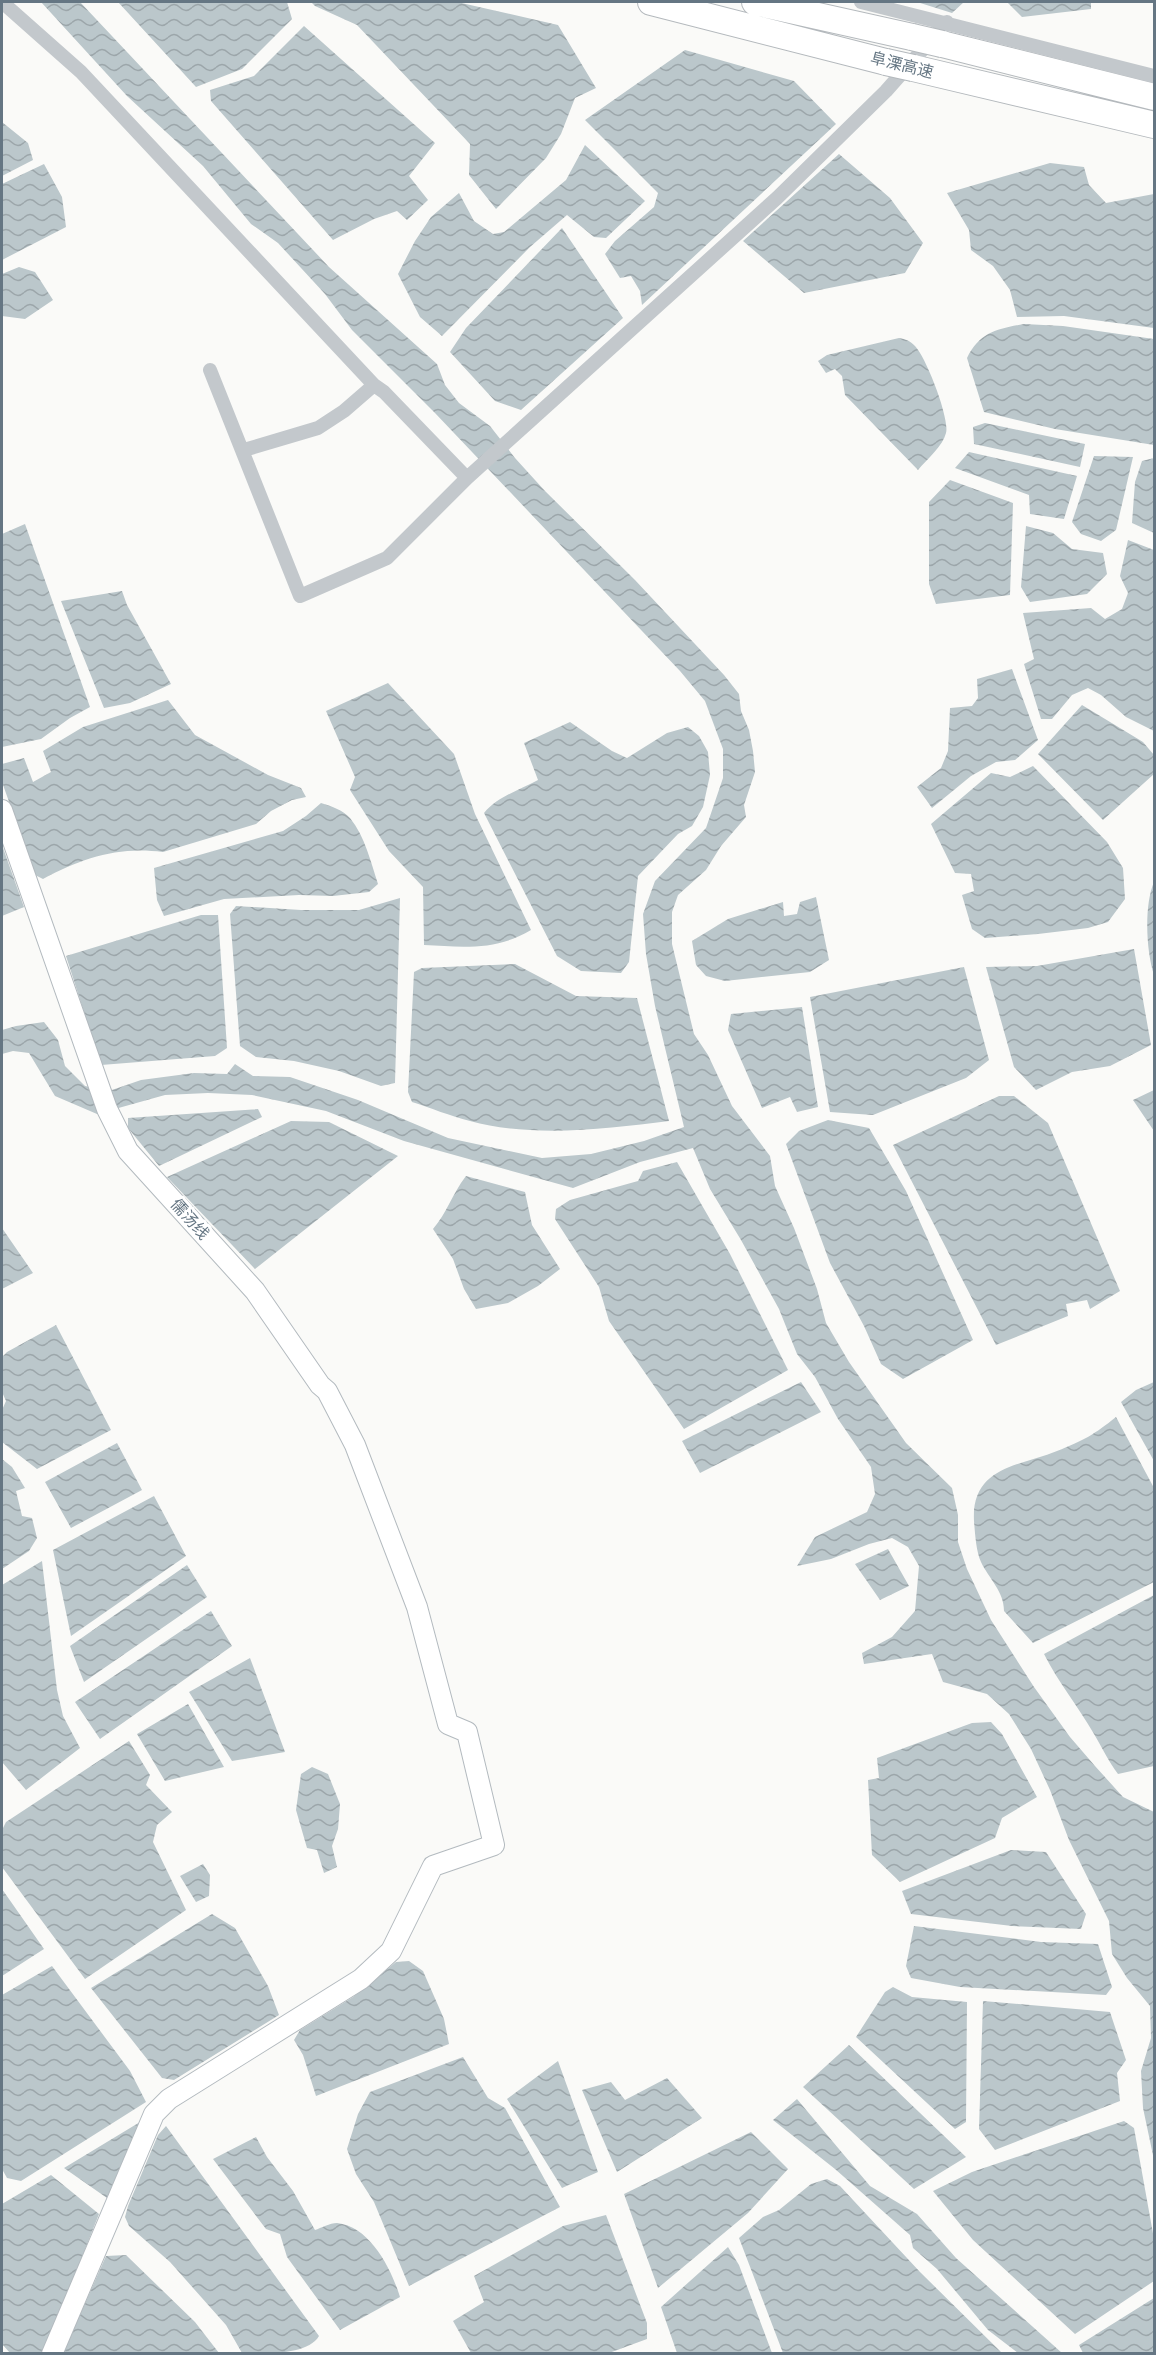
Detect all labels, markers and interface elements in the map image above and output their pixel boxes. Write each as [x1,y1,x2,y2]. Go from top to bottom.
street label: 阜溧高速 [869,48,935,82]
street label: 儒汤线 [167,1195,213,1243]

